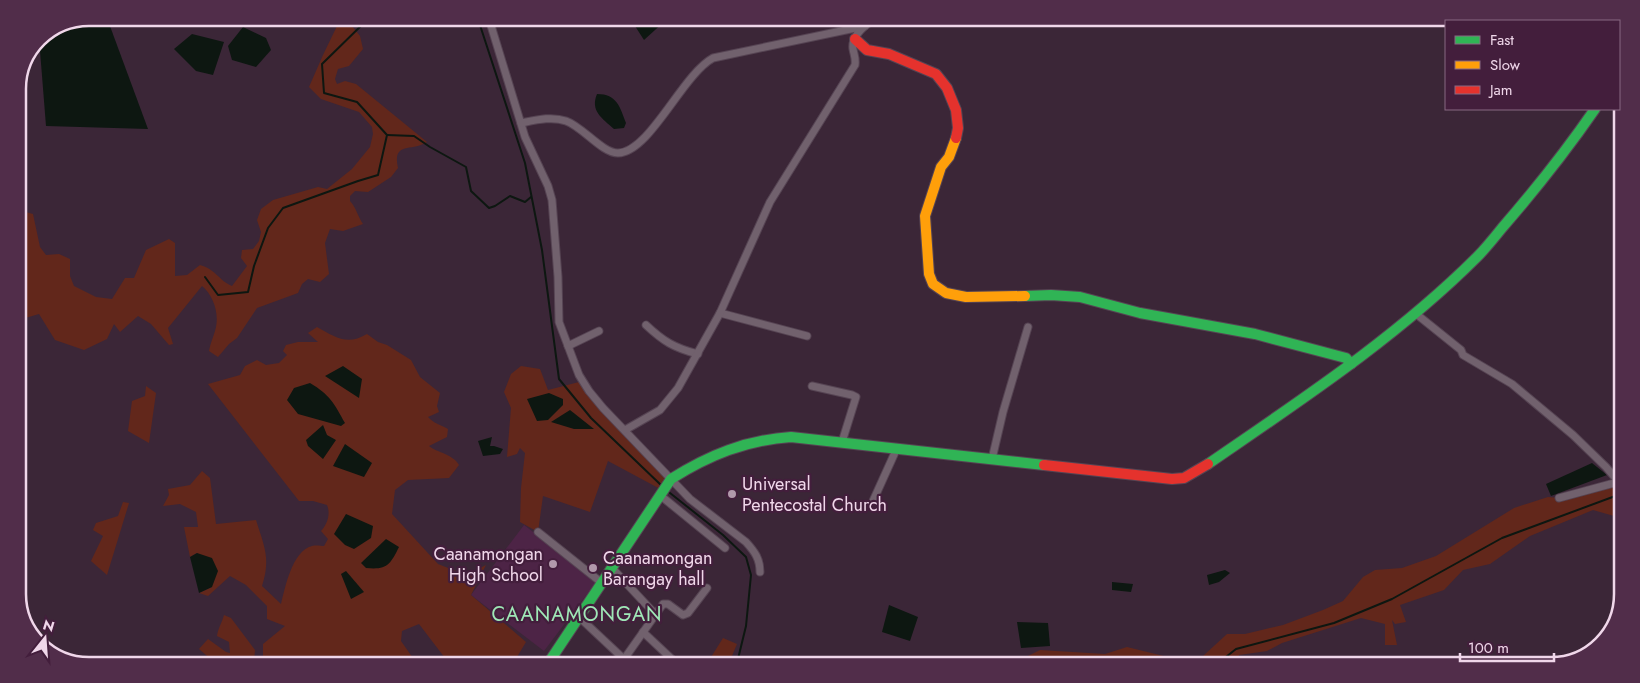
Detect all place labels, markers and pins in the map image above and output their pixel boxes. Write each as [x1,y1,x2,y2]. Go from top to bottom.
place label: Universal Pentecostal Church [742,471,887,518]
marker: Universal Pentecostal Church [726,488,738,500]
place label: Caanamongan High School [434,541,543,588]
place label: Caanamongan Barangay hall [603,545,712,592]
marker: Caanamongan High School [547,558,559,570]
marker: Caanamongan Barangay hall [587,562,599,574]

